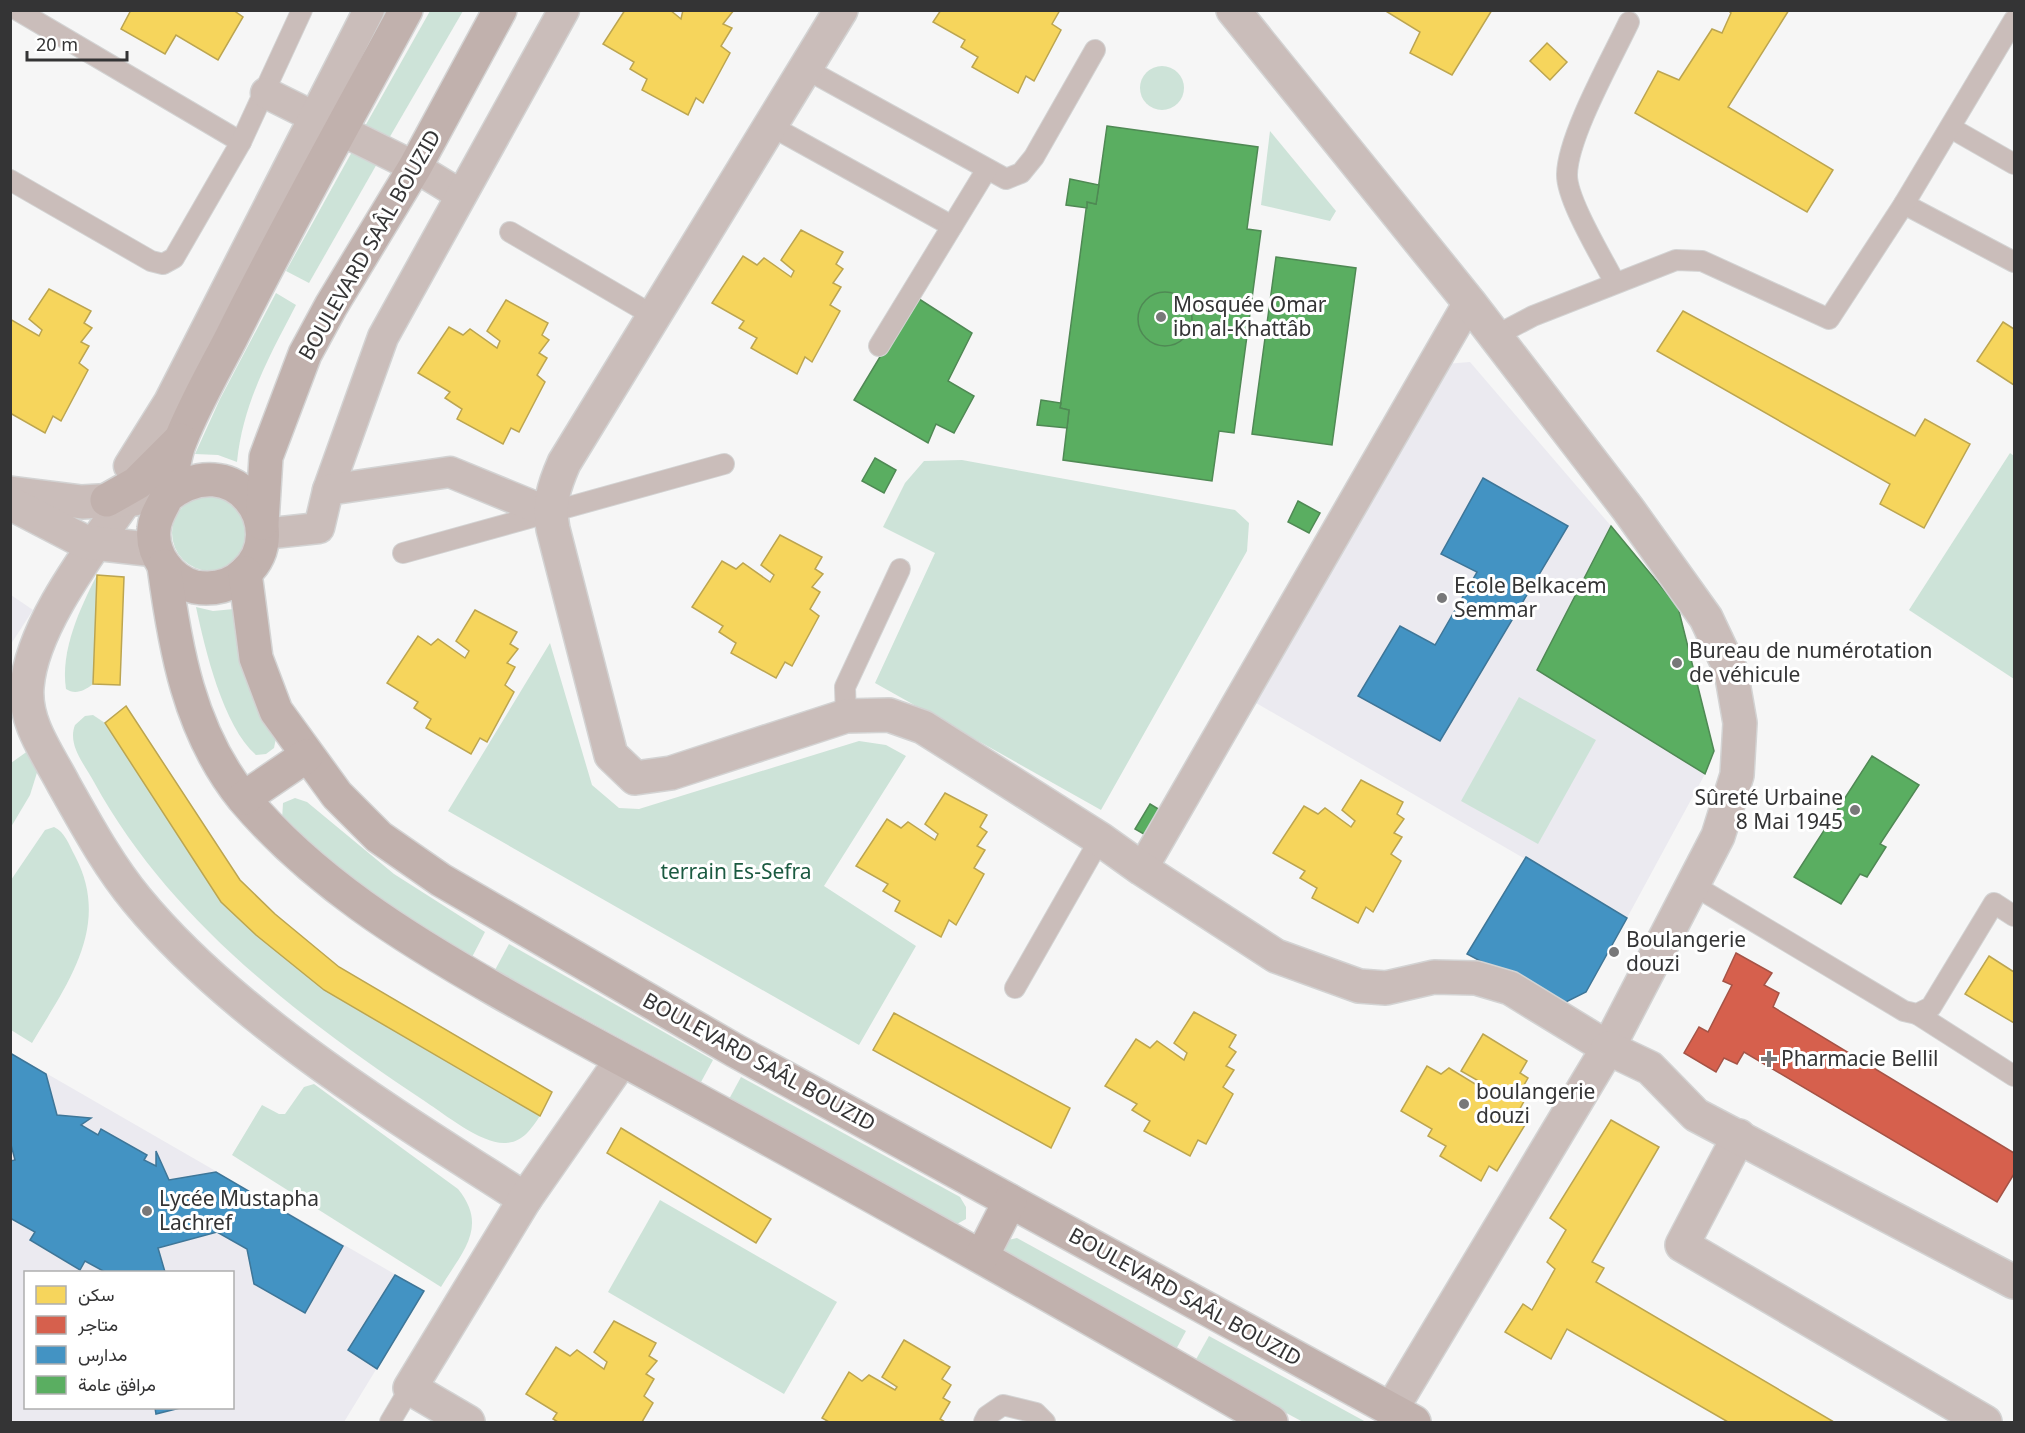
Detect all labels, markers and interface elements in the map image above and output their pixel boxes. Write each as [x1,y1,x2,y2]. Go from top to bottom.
scale bar [27,24,128,62]
text: 20 m [36,32,78,56]
street label: BOULEVARD SAÂL BOUZID [292,124,447,365]
place label: Mosquée Omar ibn al-Khattâb [1173,290,1327,342]
marker: Mosquée Omar ibn al-Khattâb [1154,310,1168,324]
place label: Ecole Belkacem Semmar [1454,571,1607,623]
marker: Ecole Belkacem Semmar [1435,591,1449,605]
place label: Bureau de numérotation de véhicule [1689,636,1933,688]
marker: Bureau de numérotation de véhicule [1670,656,1684,670]
place label: Sûreté Urbaine 8 Mai 1945 [1695,783,1843,835]
marker: Sûreté Urbaine 8 Mai 1945 [1848,803,1862,817]
park label: terrain Es-Sefra [660,857,812,885]
place label: Boulangerie douzi [1626,925,1746,977]
marker: Boulangerie douzi [1607,945,1621,959]
street label: BOULEVARD SAÂL BOUZID [638,985,881,1137]
place label: Pharmacie Bellil [1781,1044,1939,1072]
marker: Pharmacie Bellil [1762,1052,1776,1066]
place label: boulangerie douzi [1476,1077,1595,1129]
marker: boulangerie douzi [1457,1097,1471,1111]
place label: Lycée Mustapha Lachref [159,1184,319,1236]
marker: Lycée Mustapha Lachref [140,1204,154,1218]
street label: BOULEVARD SAÂL BOUZID [1064,1220,1307,1372]
legend [24,1271,234,1409]
text: سكن [78,1282,114,1306]
text: متاجر [77,1312,118,1336]
text: مدارس [78,1342,127,1366]
text: مرافق عامة [78,1372,156,1396]

